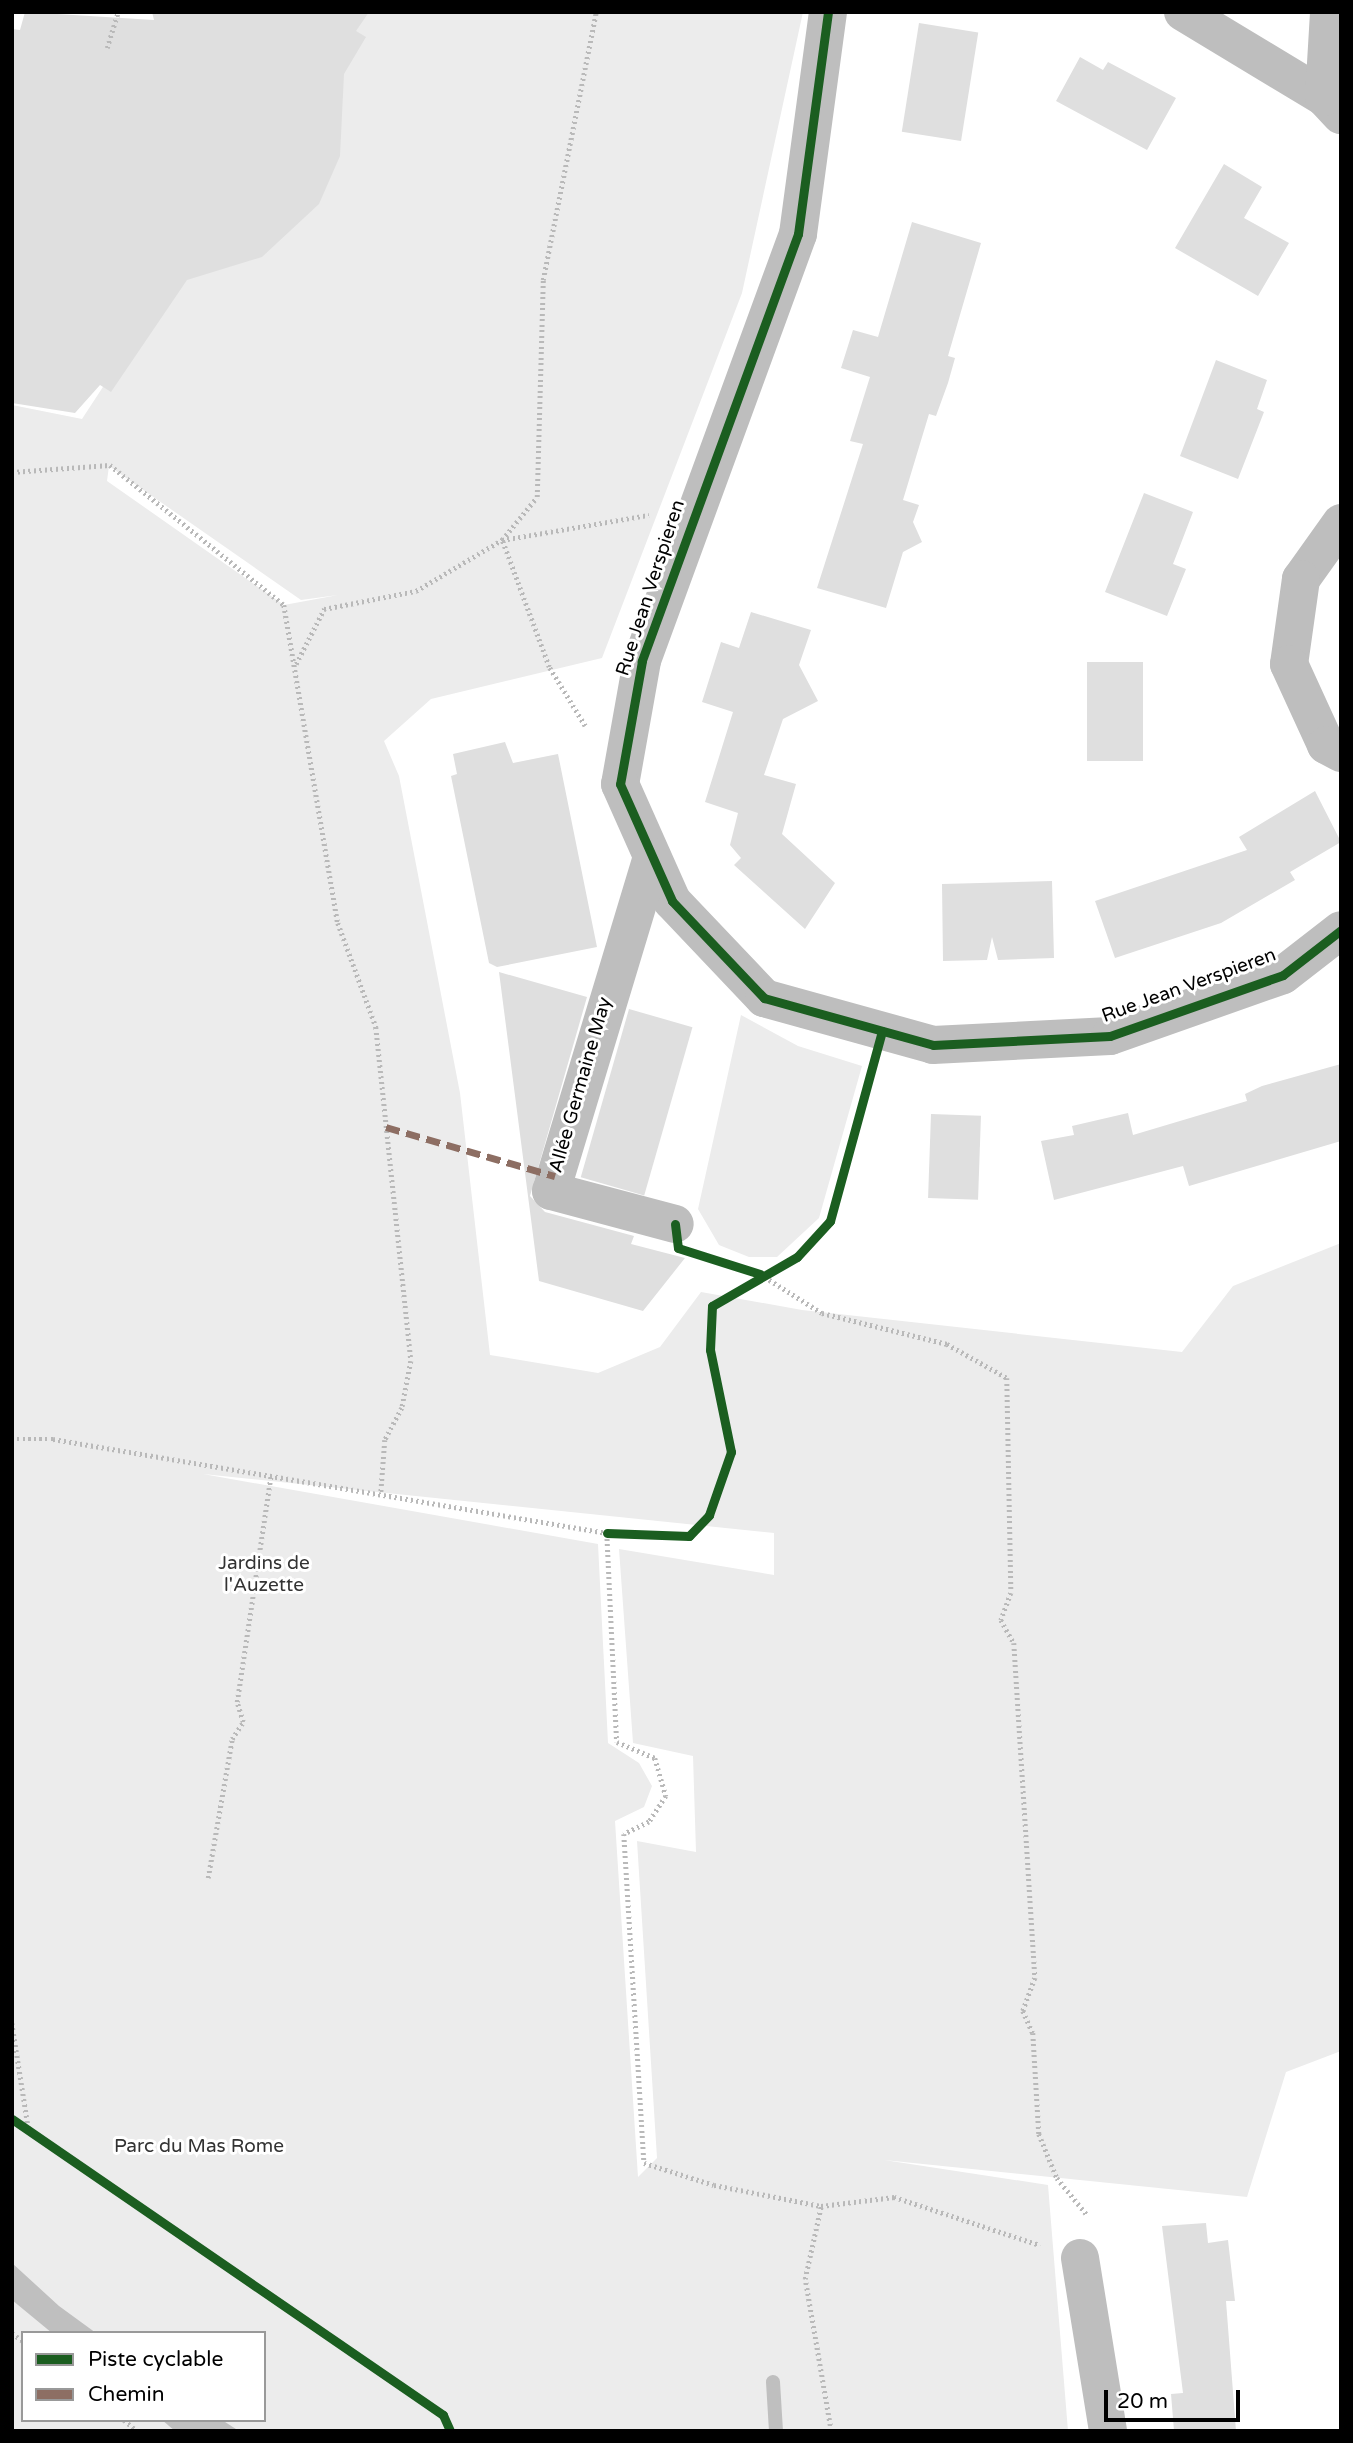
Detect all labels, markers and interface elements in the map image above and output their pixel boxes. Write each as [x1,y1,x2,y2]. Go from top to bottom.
street label: Rue Jean Verspieren [612,497,690,679]
street label: Rue Jean Verspieren [1099,944,1279,1028]
street label: Allée Germaine May [545,995,617,1175]
park label: Jardins de l'Auzette [218,1553,310,1597]
park label: Parc du Mas Rome [114,2136,284,2158]
legend [21,2331,266,2422]
text: Piste cyclable [88,2347,223,2372]
scale bar [1108,2376,1244,2420]
text: Chemin [88,2382,165,2407]
text: 20 m [1117,2389,1168,2414]

